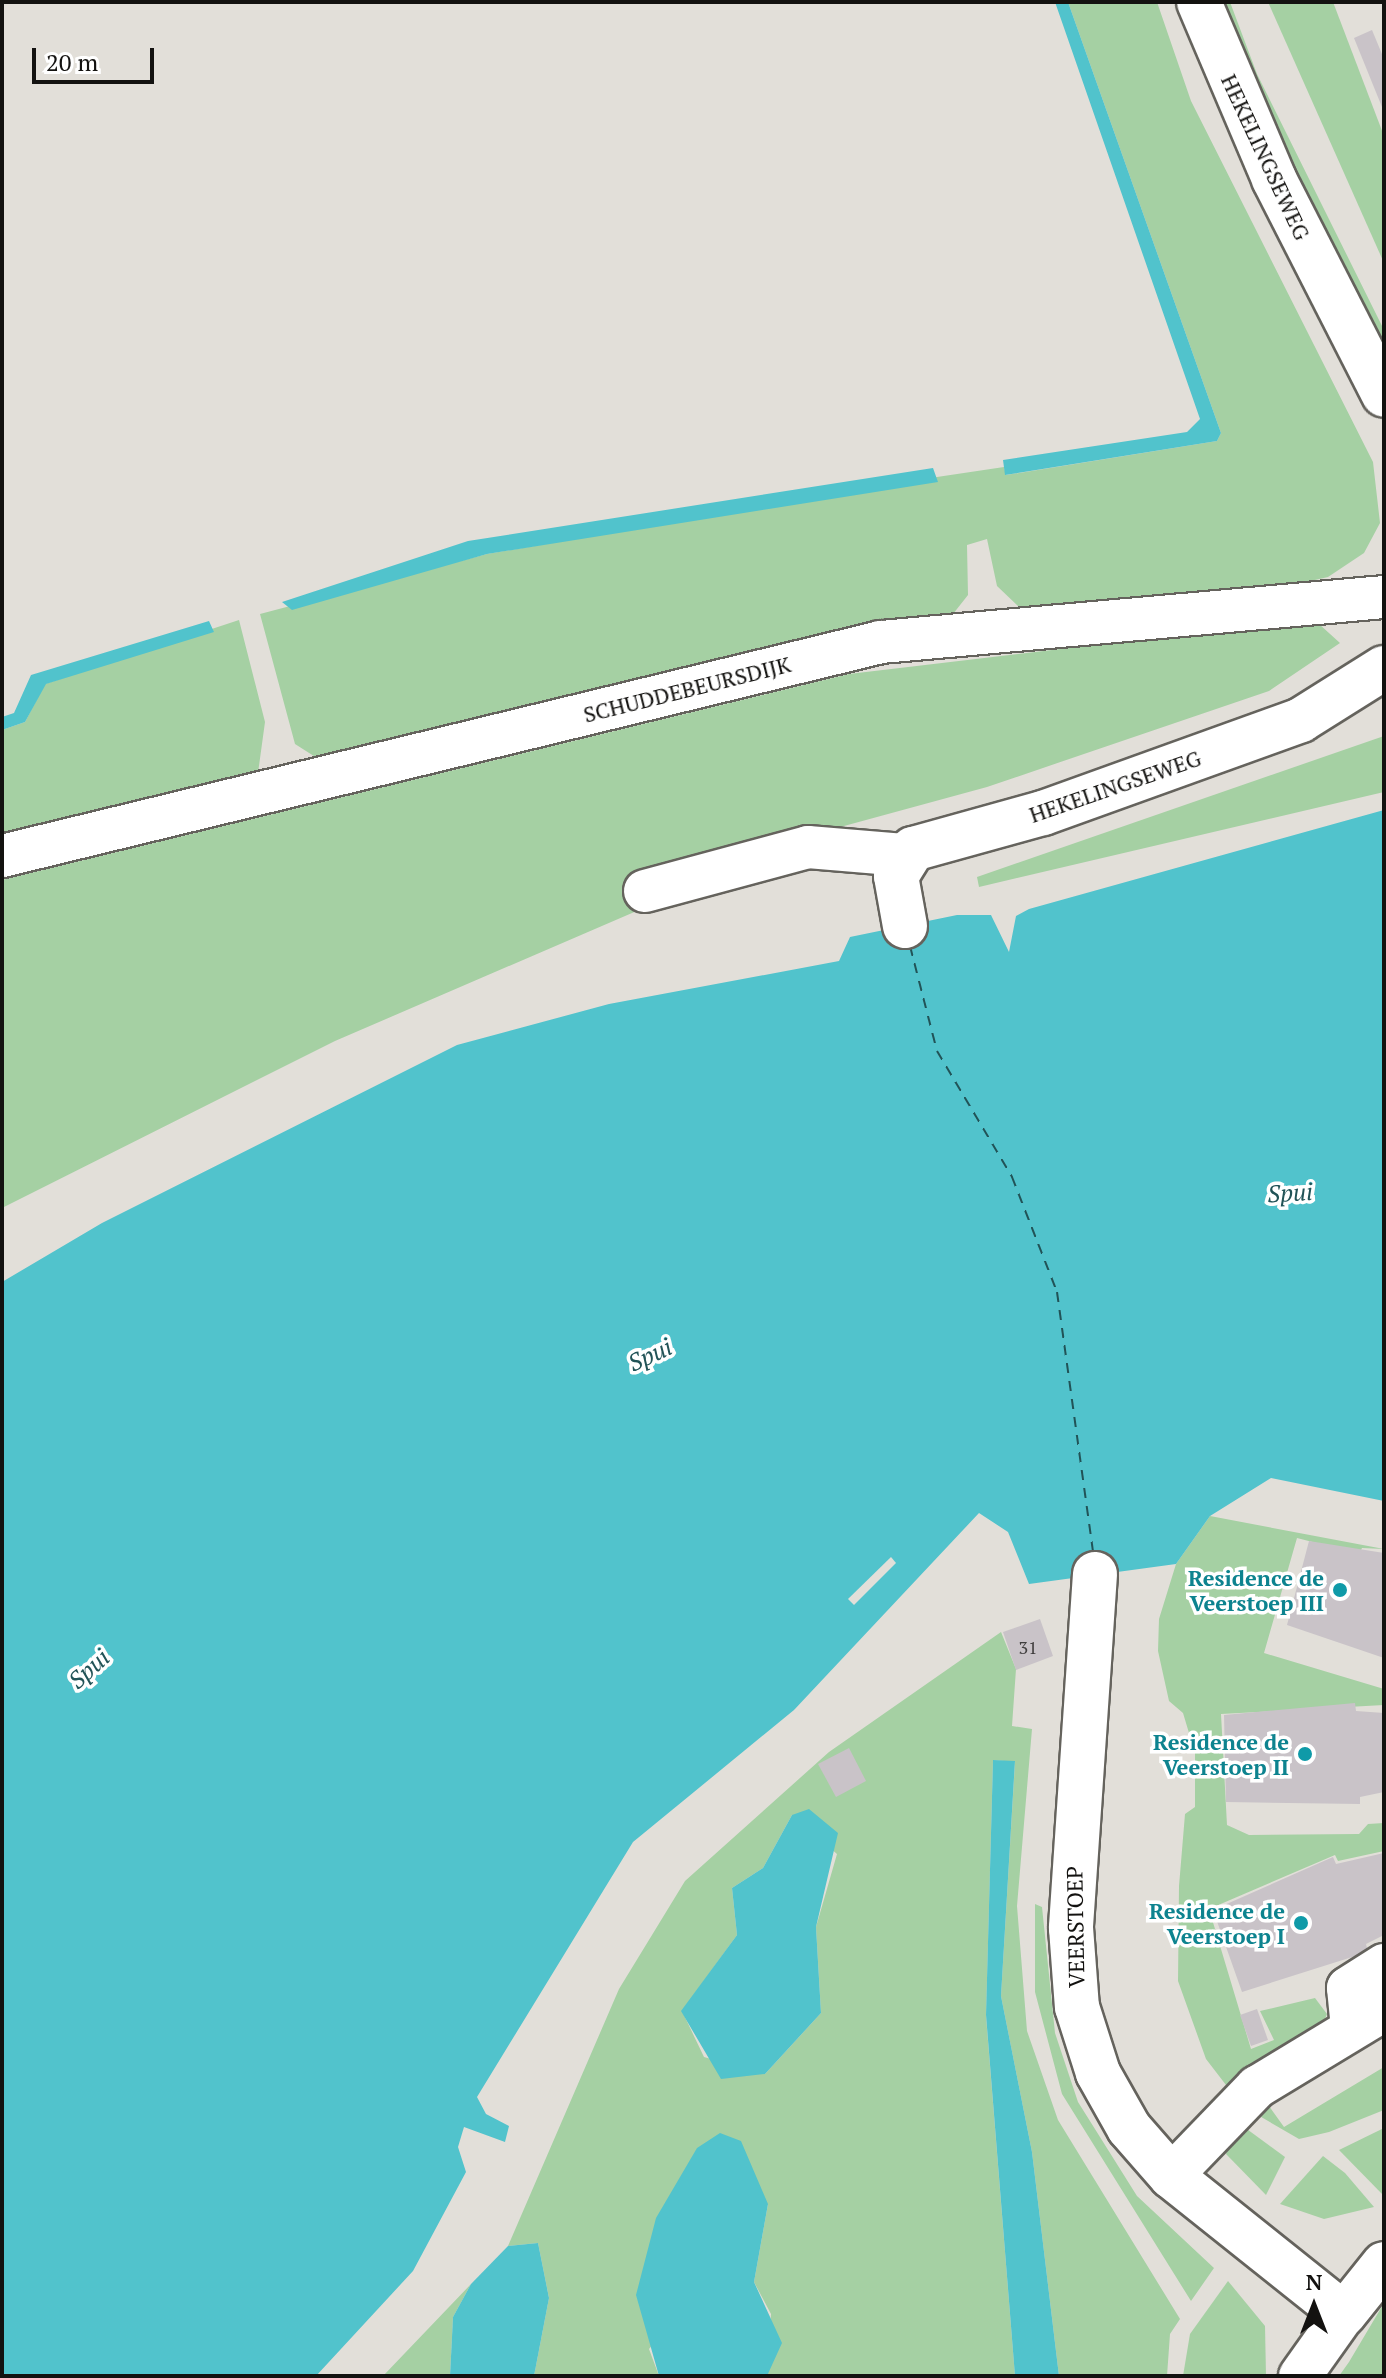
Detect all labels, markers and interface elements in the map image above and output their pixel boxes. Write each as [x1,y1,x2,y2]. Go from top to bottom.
scale bar [36,32,158,82]
text: 20 m [46,46,98,78]
street label: HEKELINGSEWEG [1216,70,1316,244]
street label: SCHUDDEBEURSDIJK [581,650,793,728]
street label: HEKELINGSEWEG [1026,744,1204,828]
water label: Spui [1267,1177,1313,1209]
water label: Spui [623,1332,677,1378]
place label: Residence de Veerstoep III [1188,1564,1324,1616]
marker: Residence de Veerstoep III [1331,1581,1349,1599]
house number: 31 [1018,1636,1038,1658]
water label: Spui [63,1643,115,1695]
place label: Residence de Veerstoep II [1153,1728,1289,1780]
marker: Residence de Veerstoep II [1296,1745,1314,1763]
street label: VEERSTOEP [1061,1866,1089,1988]
place label: Residence de Veerstoep I [1149,1897,1285,1948]
marker: Residence de Veerstoep I [1292,1914,1310,1932]
north arrow [1274,2266,1354,2346]
text: N [1306,2267,1322,2296]

